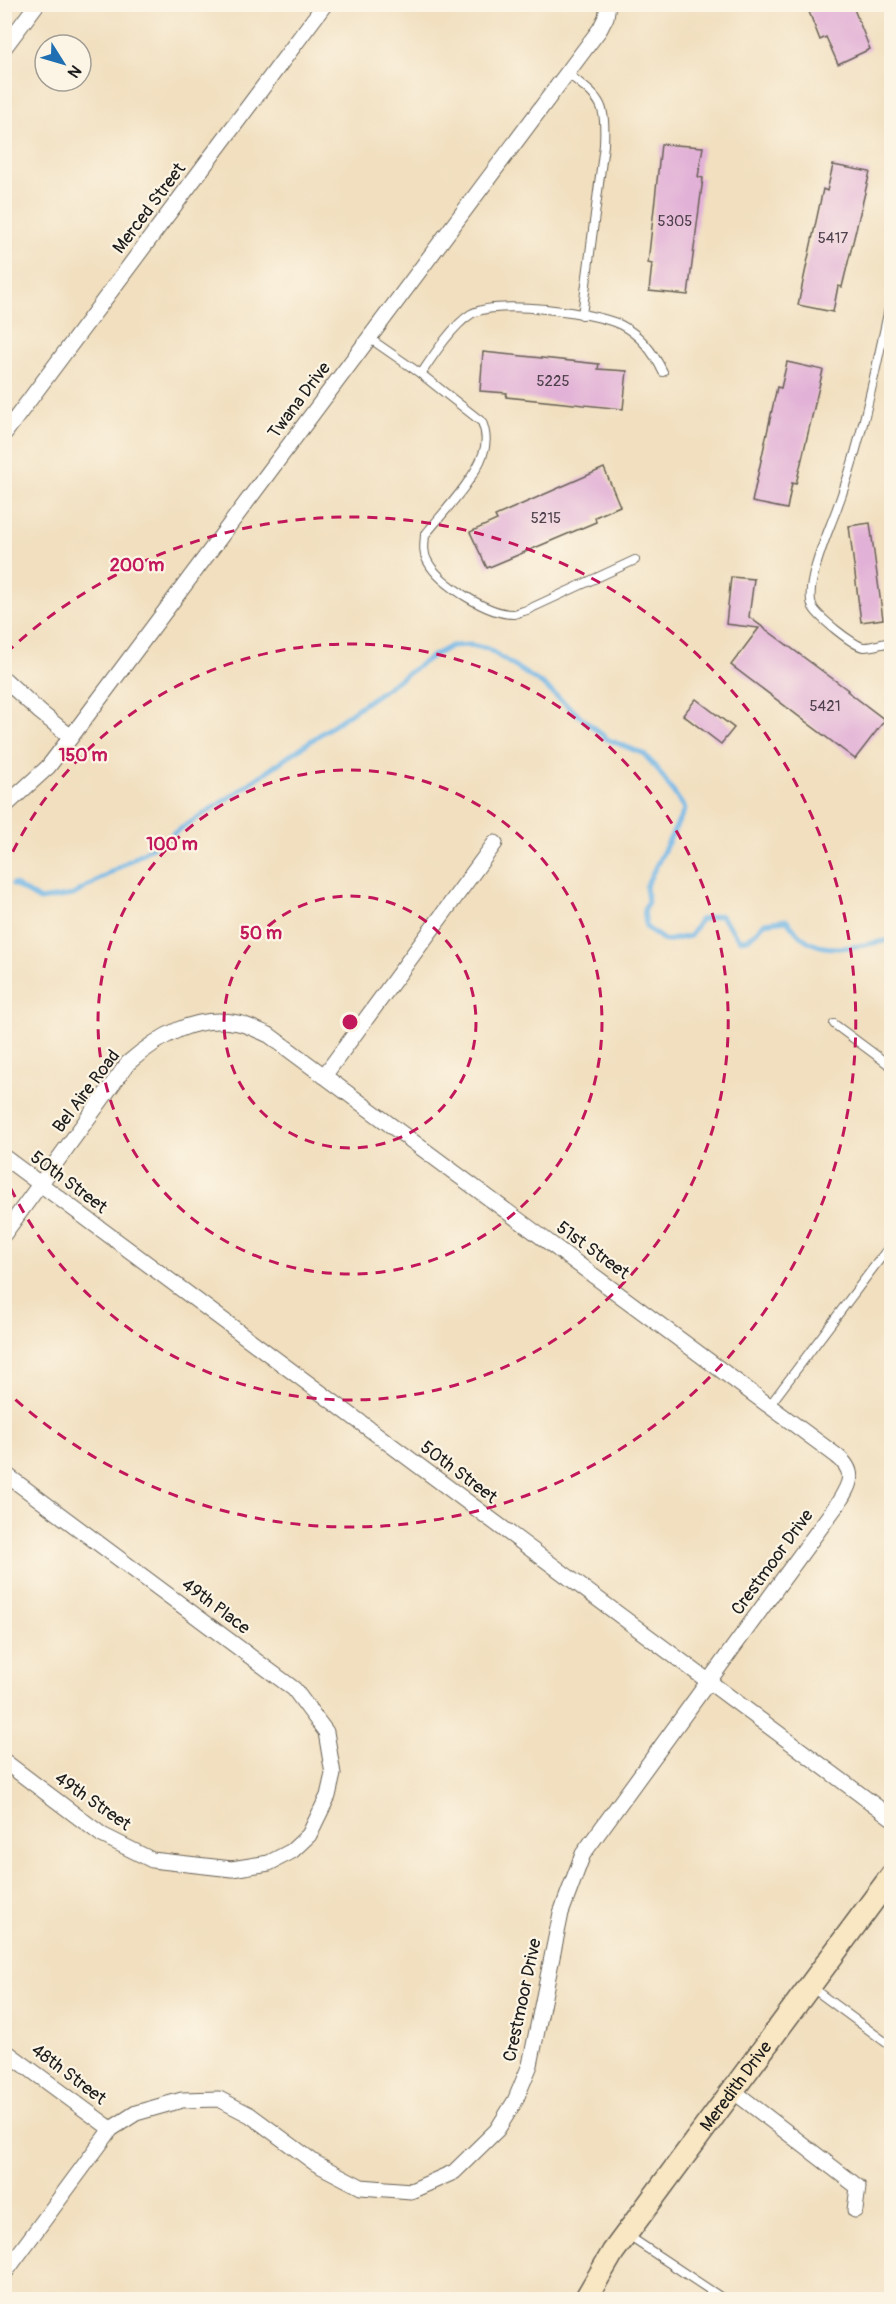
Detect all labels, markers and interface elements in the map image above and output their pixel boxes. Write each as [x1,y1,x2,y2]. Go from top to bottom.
north arrow [33,33,93,93]
text: N [63,61,85,82]
street label: Merced Street [108,158,191,258]
house number: 5305 [658,212,692,231]
house number: 5417 [818,229,848,248]
street label: Twana Drive [263,357,336,443]
house number: 5225 [536,372,570,391]
house number: 5215 [531,509,561,528]
text: 200 m [110,554,164,577]
house number: 5421 [809,697,841,716]
text: 150 m [59,744,108,767]
text: 100 m [146,833,198,856]
text: 50 m [240,922,282,945]
centre of rings [340,1012,360,1032]
street label: Bel Aire Road [48,1045,125,1137]
street label: 50th Street [26,1146,112,1219]
street label: 51st Street [552,1216,634,1285]
street label: 50th Street [416,1436,502,1509]
street label: Crestmoor Drive [726,1505,819,1620]
street label: 49th Place [177,1573,255,1640]
street label: 49th Street [50,1767,136,1837]
street label: Crestmoor Drive [498,1936,547,2064]
street label: Meredith Drive [695,2036,777,2136]
street label: 48th Street [27,2039,111,2110]

